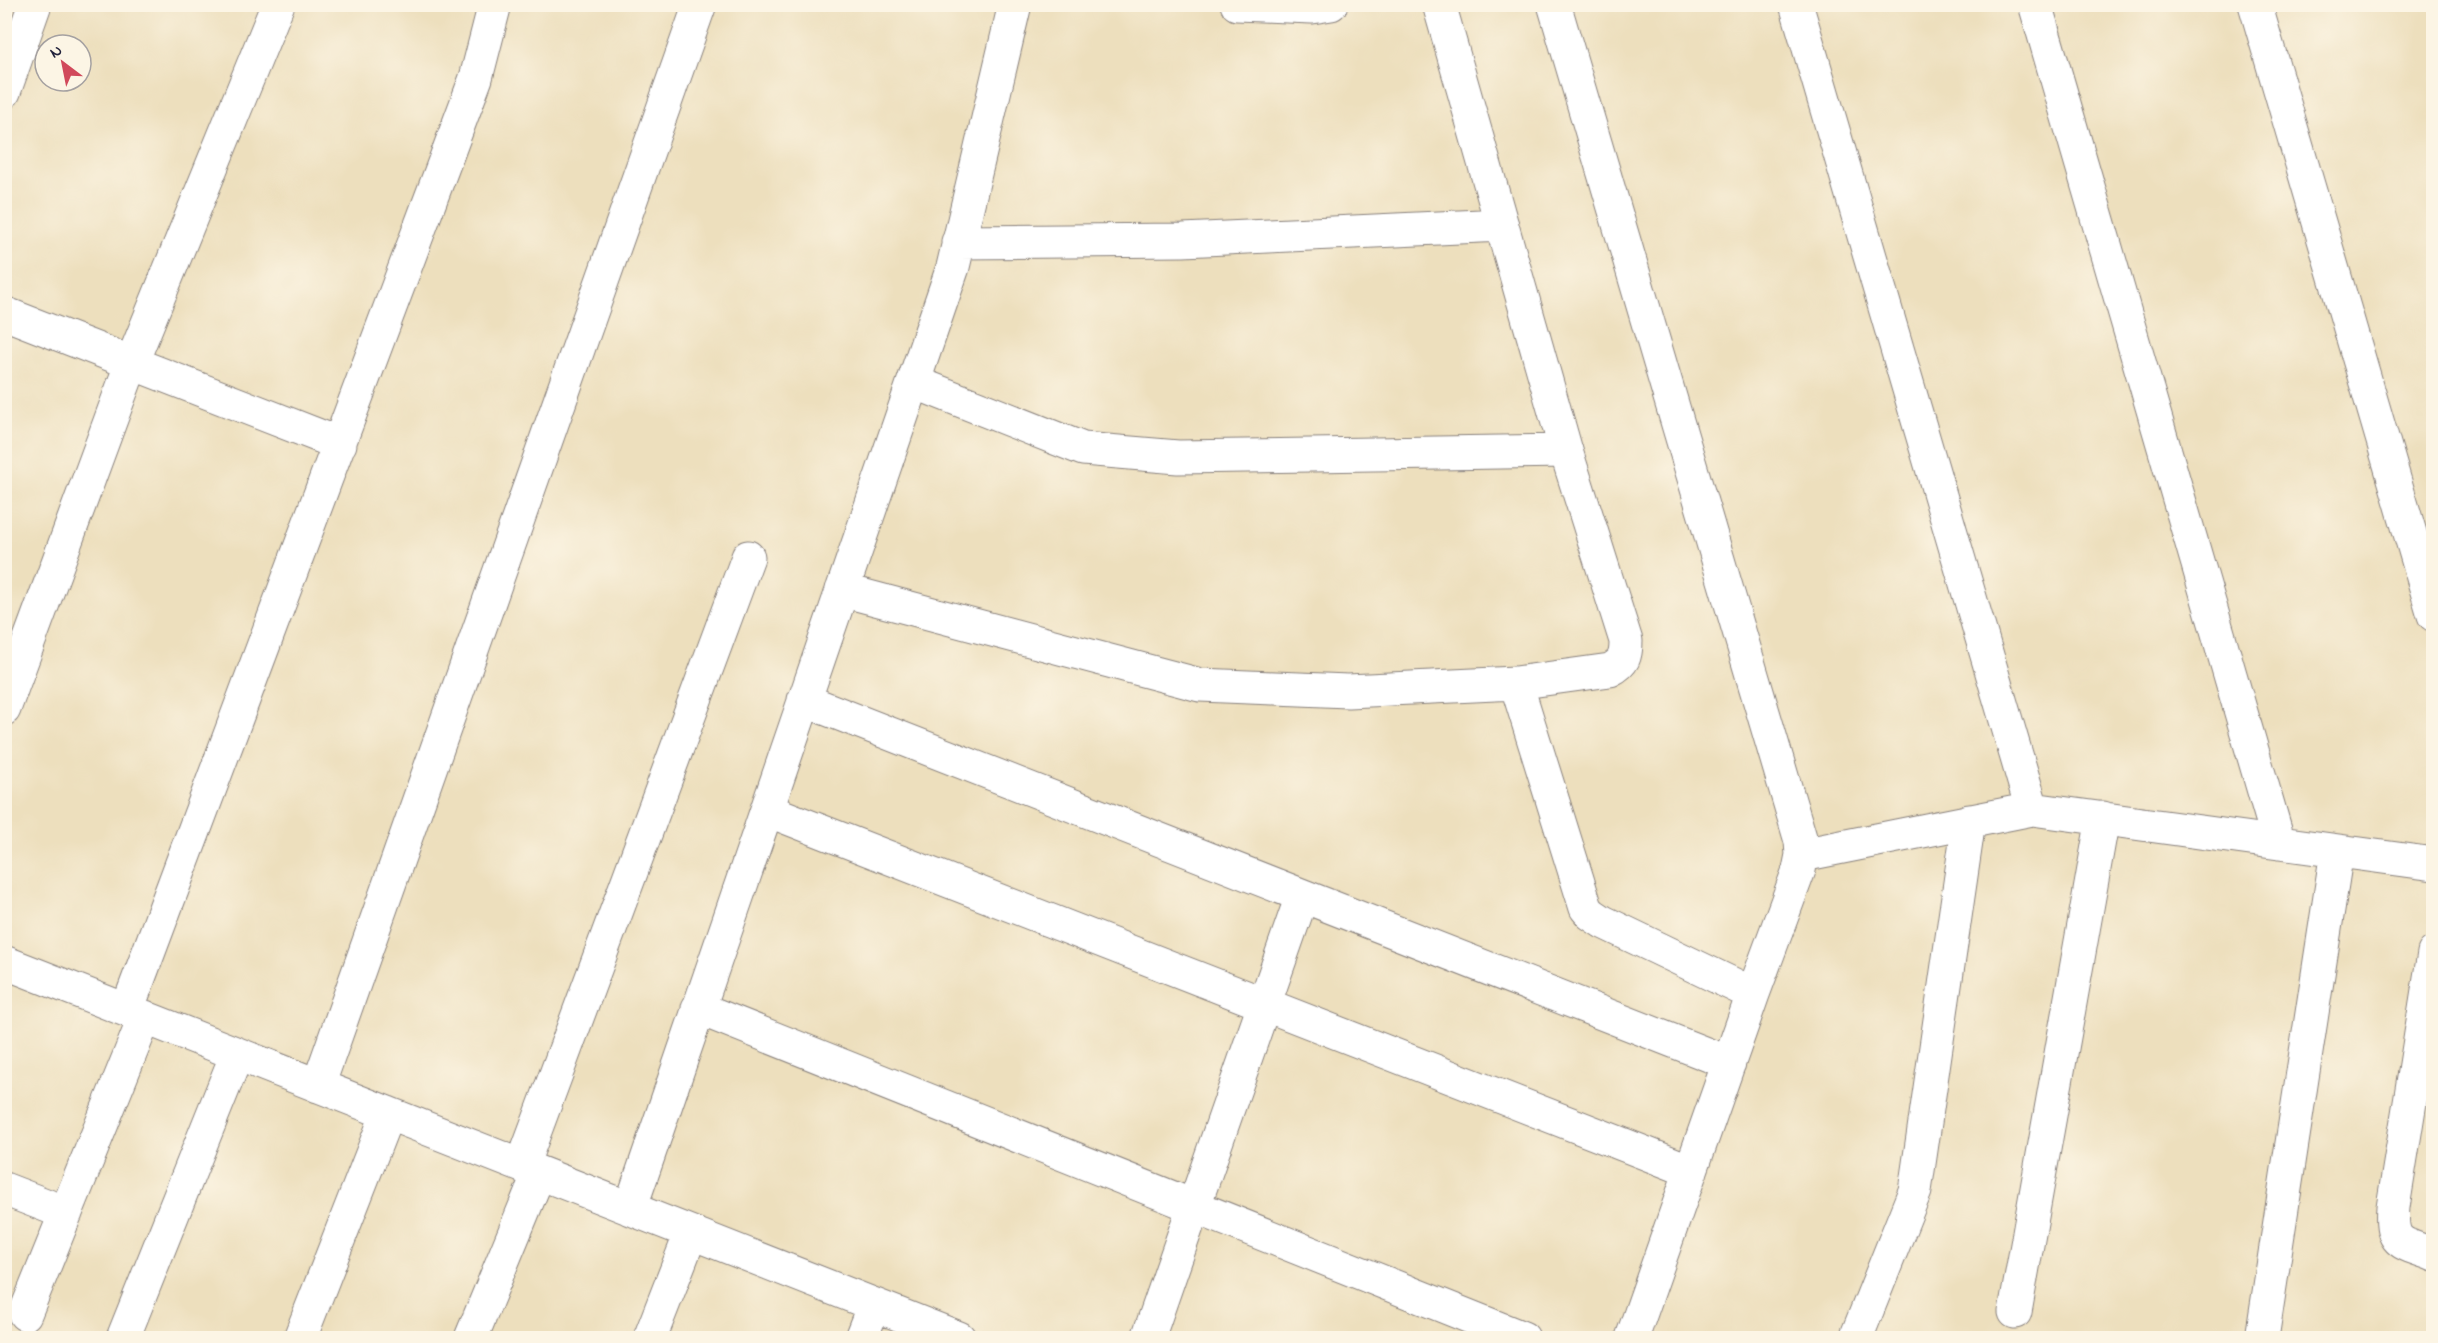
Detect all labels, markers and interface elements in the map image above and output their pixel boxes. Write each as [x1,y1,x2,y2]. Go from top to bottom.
north arrow [33,33,93,93]
text: N [45,39,67,65]

